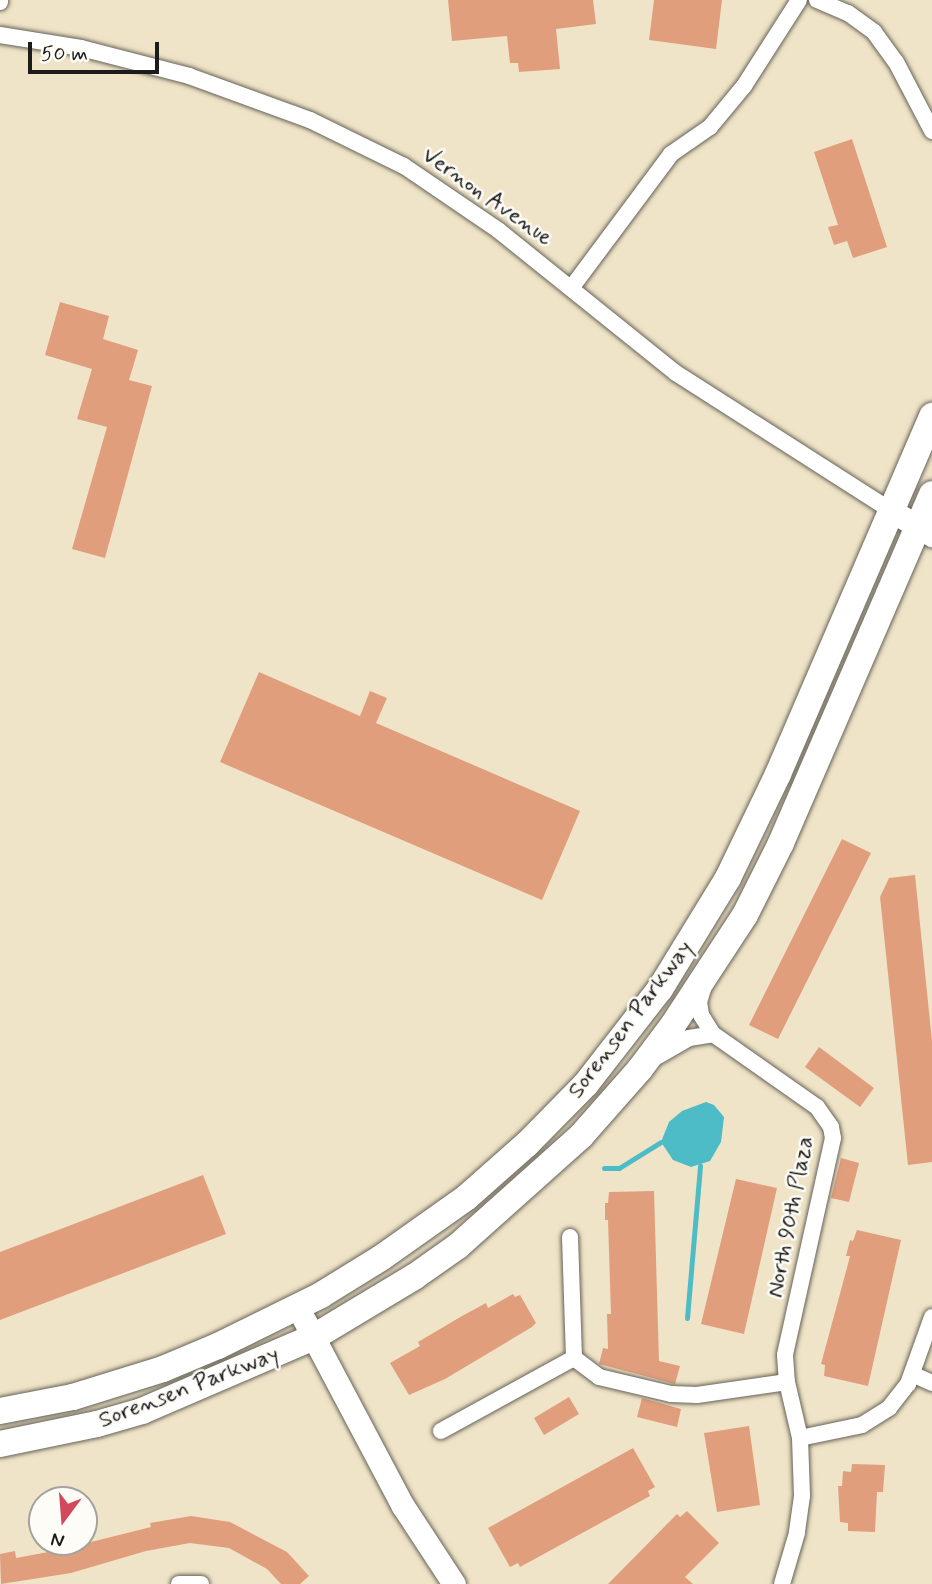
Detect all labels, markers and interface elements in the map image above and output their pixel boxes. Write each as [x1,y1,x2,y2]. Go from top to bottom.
scale bar [32,28,163,72]
text: 50 m [41,40,88,68]
street label: Vernon Avenue [418,143,556,251]
street label: Sorensen Parkway [564,938,698,1102]
street label: North 90th Plaza [762,1134,820,1300]
street label: Sorensen Parkway [98,1342,280,1434]
north arrow [28,1486,98,1556]
text: N [48,1526,67,1554]

